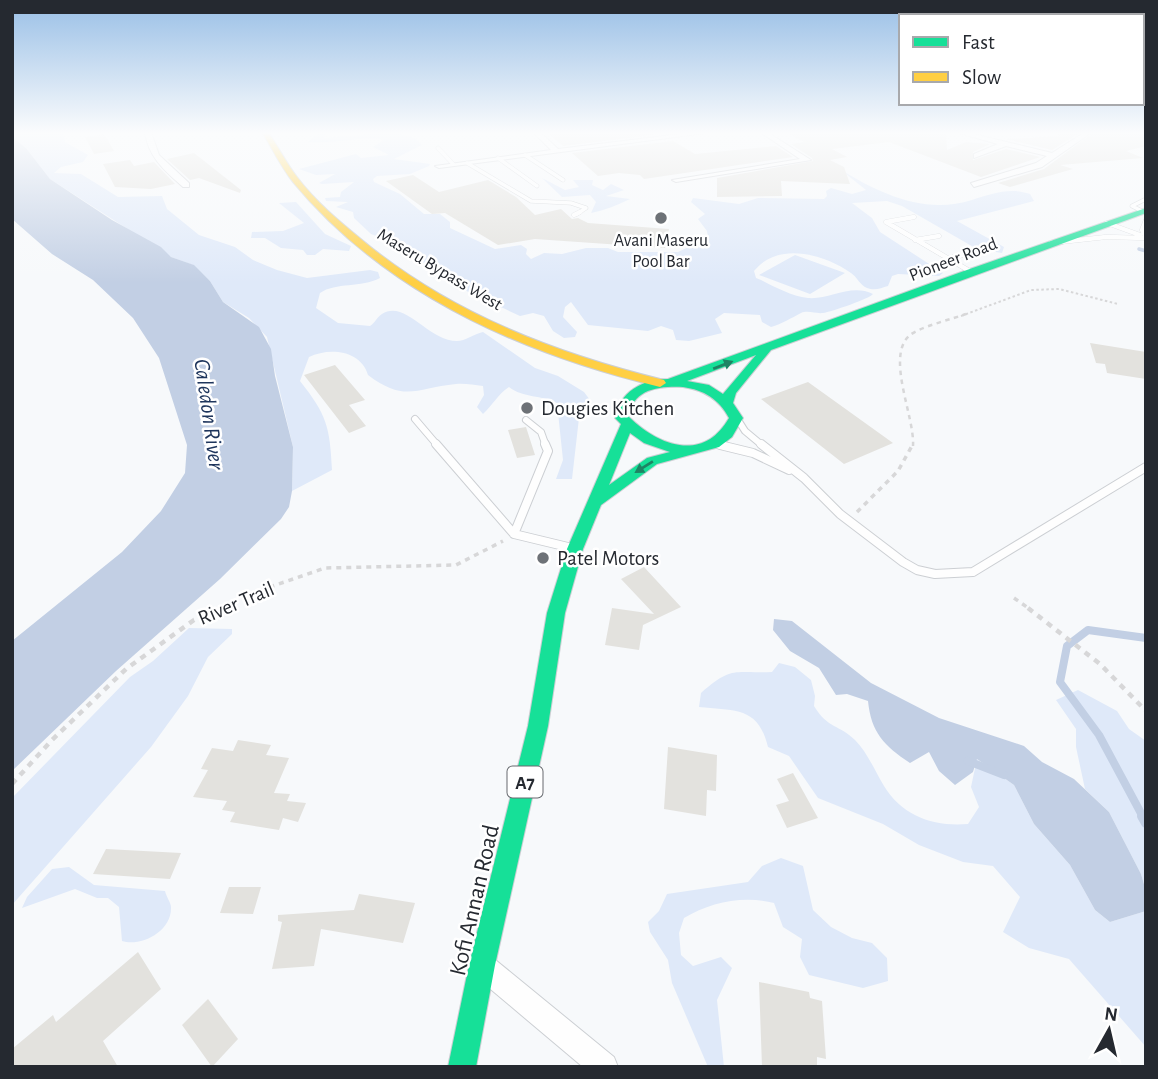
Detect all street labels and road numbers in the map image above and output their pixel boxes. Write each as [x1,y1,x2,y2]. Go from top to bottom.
street label: Maseru Bypass West [374,225,505,314]
street label: Pioneer Road [907,235,1000,285]
street label: River Trail [195,578,277,629]
road number: A7 [508,766,542,797]
street label: Kofi Annan Road [446,822,504,978]

